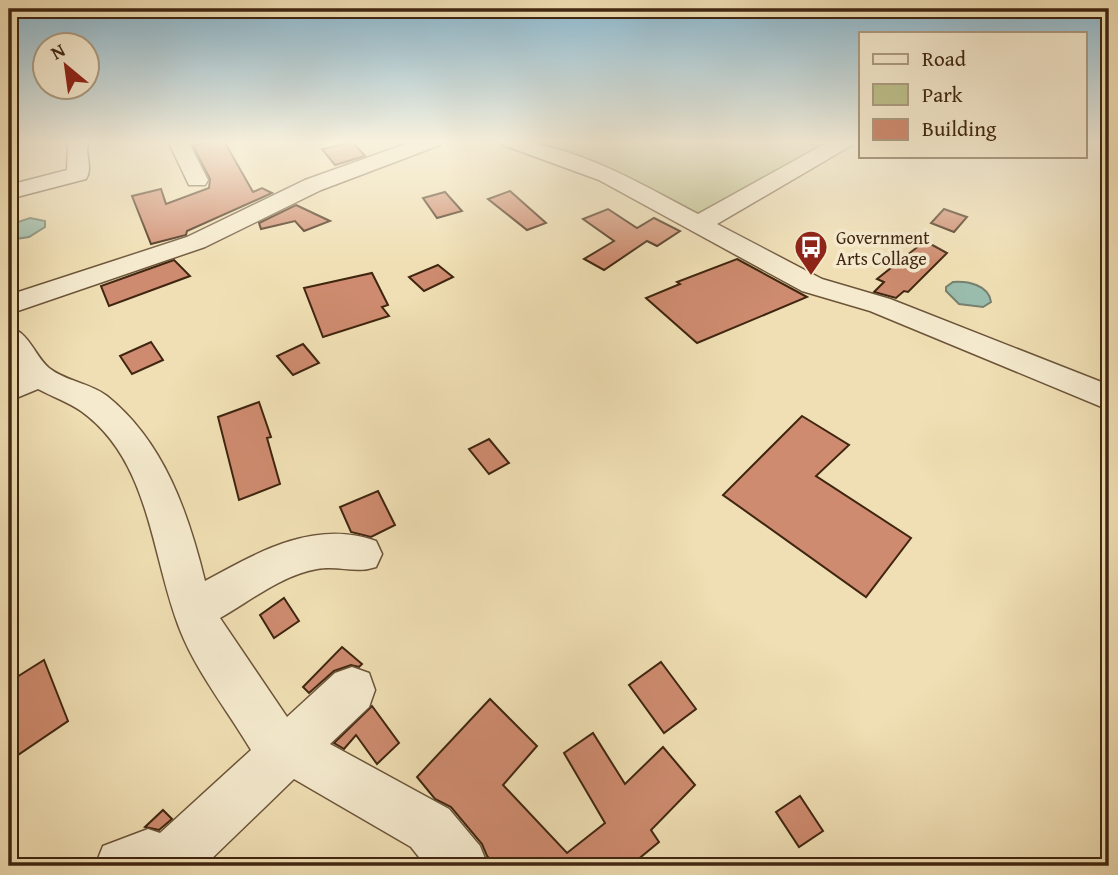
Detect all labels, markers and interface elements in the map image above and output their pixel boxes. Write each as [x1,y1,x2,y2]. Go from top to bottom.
north arrow [32,32,102,102]
legend [859,32,1086,158]
text: N [45,36,70,66]
text: Road [922,43,967,74]
text: Park [922,79,963,110]
text: Building [922,113,997,144]
place label: Government Arts Collage [836,224,930,272]
bus stop icon: Government Arts Collage [792,228,830,277]

